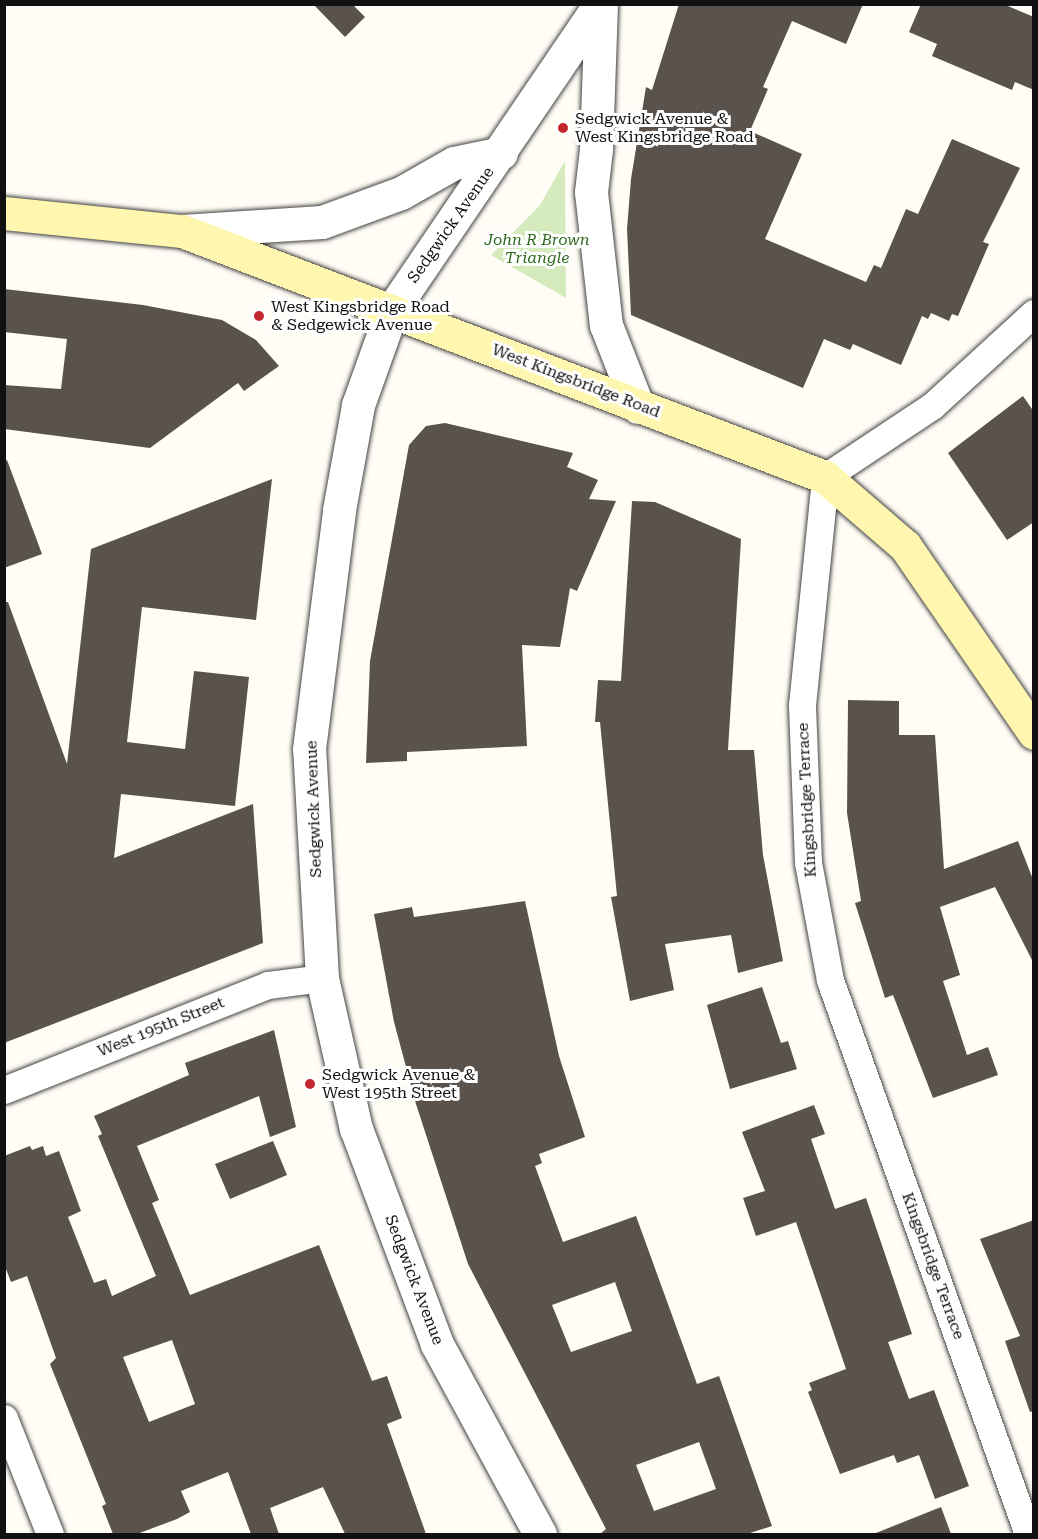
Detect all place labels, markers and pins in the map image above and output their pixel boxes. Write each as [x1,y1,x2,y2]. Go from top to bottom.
place label: Sedgwick Avenue & West Kingsbridge Road [575,109,754,147]
marker: Sedgwick Avenue & West Kingsbridge Road [556,121,570,135]
place label: West Kingsbridge Road & Sedgewick Avenue [271,297,450,335]
marker: West Kingsbridge Road & Sedgewick Avenue [252,309,266,323]
place label: Sedgwick Avenue & West 195th Street [322,1065,475,1103]
marker: Sedgwick Avenue & West 195th Street [303,1077,317,1091]

